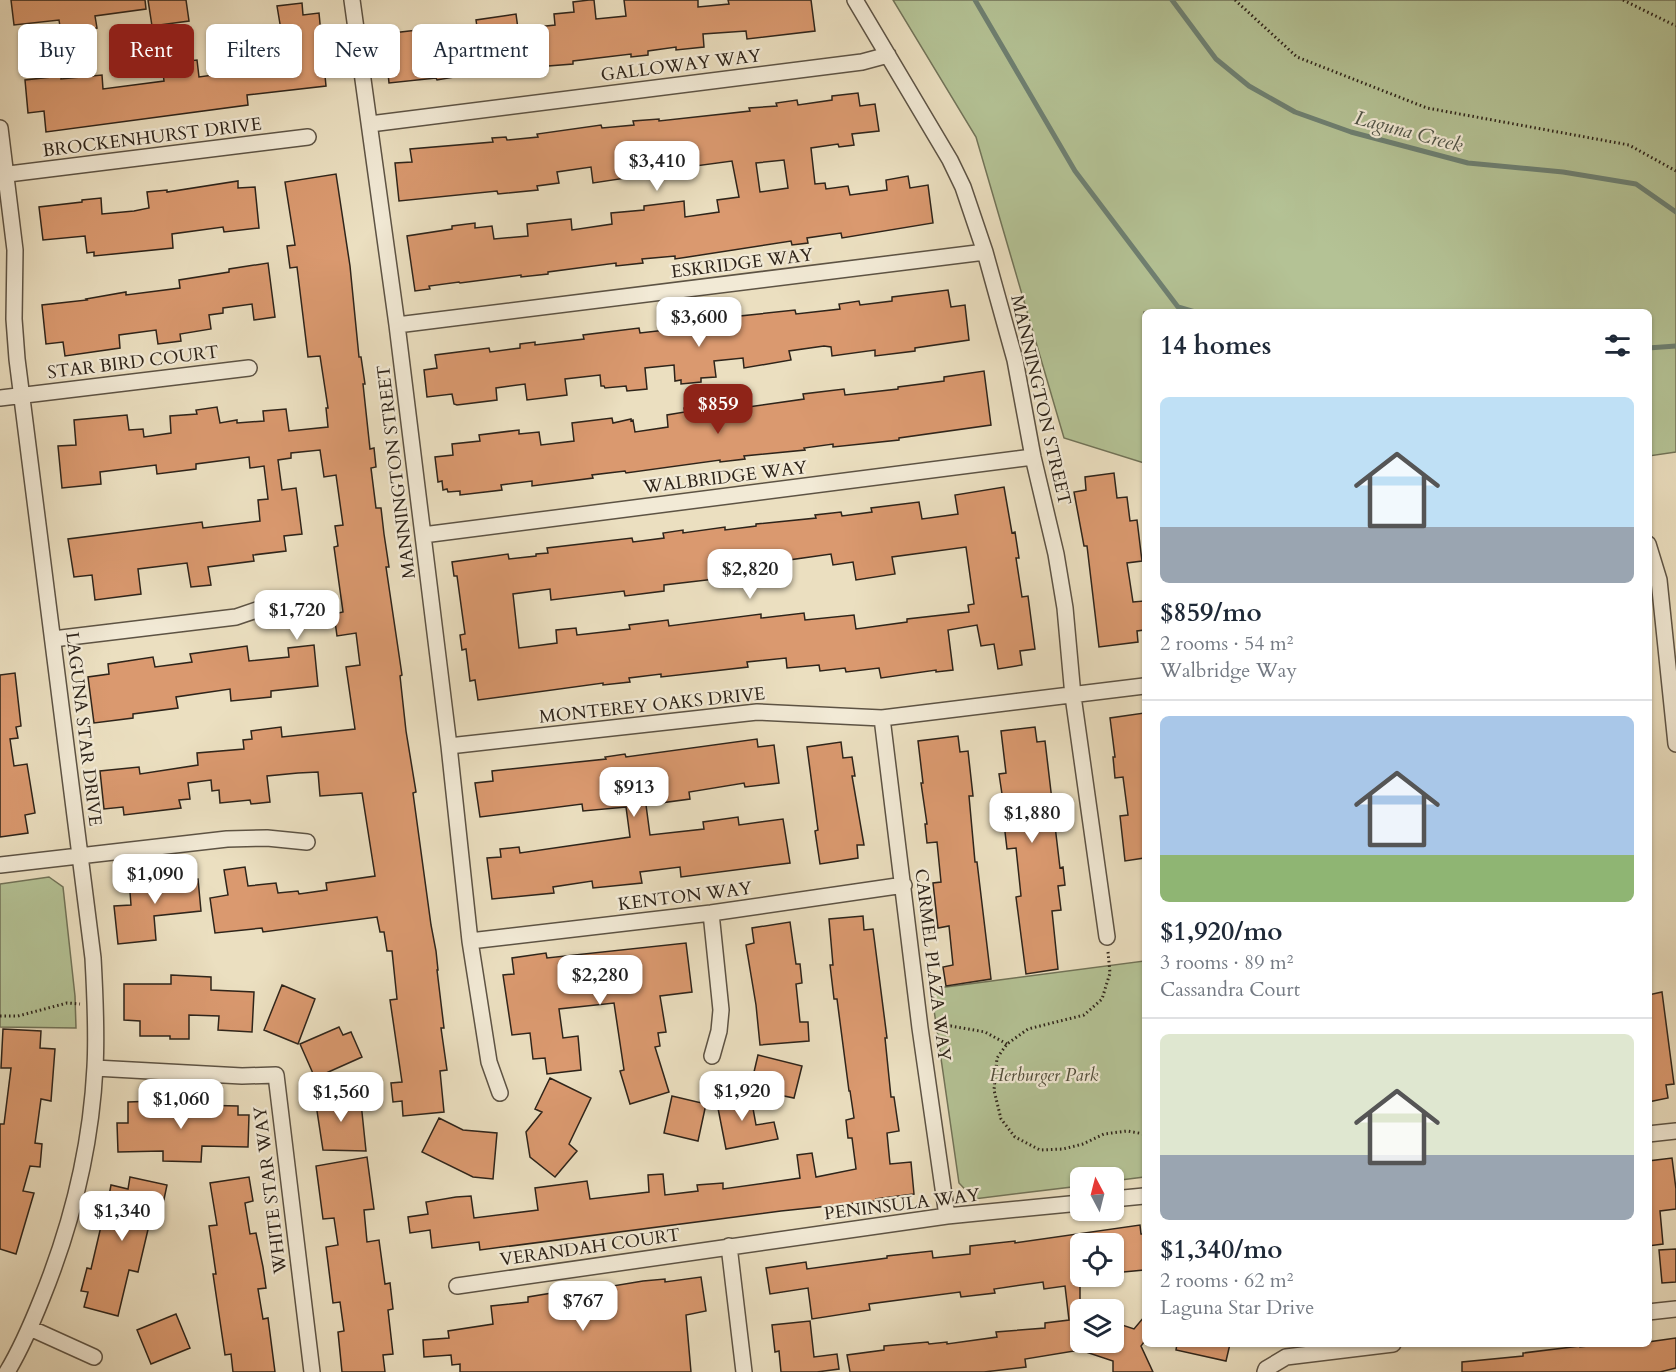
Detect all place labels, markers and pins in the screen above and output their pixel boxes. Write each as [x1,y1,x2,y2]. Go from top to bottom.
pin: $3,410 [608,141,706,192]
pin: $3,600 [650,297,748,348]
pin: $859 [682,384,754,435]
pin: $2,820 [701,549,799,600]
pin: $1,720 [248,590,346,641]
pin: $913 [598,767,670,818]
pin: $1,880 [983,793,1081,844]
pin: $1,090 [106,854,204,905]
pin: $2,280 [551,955,649,1006]
pin: $1,920 [693,1071,791,1122]
pin: $1,560 [292,1072,390,1123]
pin: $1,060 [132,1079,230,1130]
pin: $1,340 [73,1191,171,1242]
pin: $767 [547,1281,619,1332]

